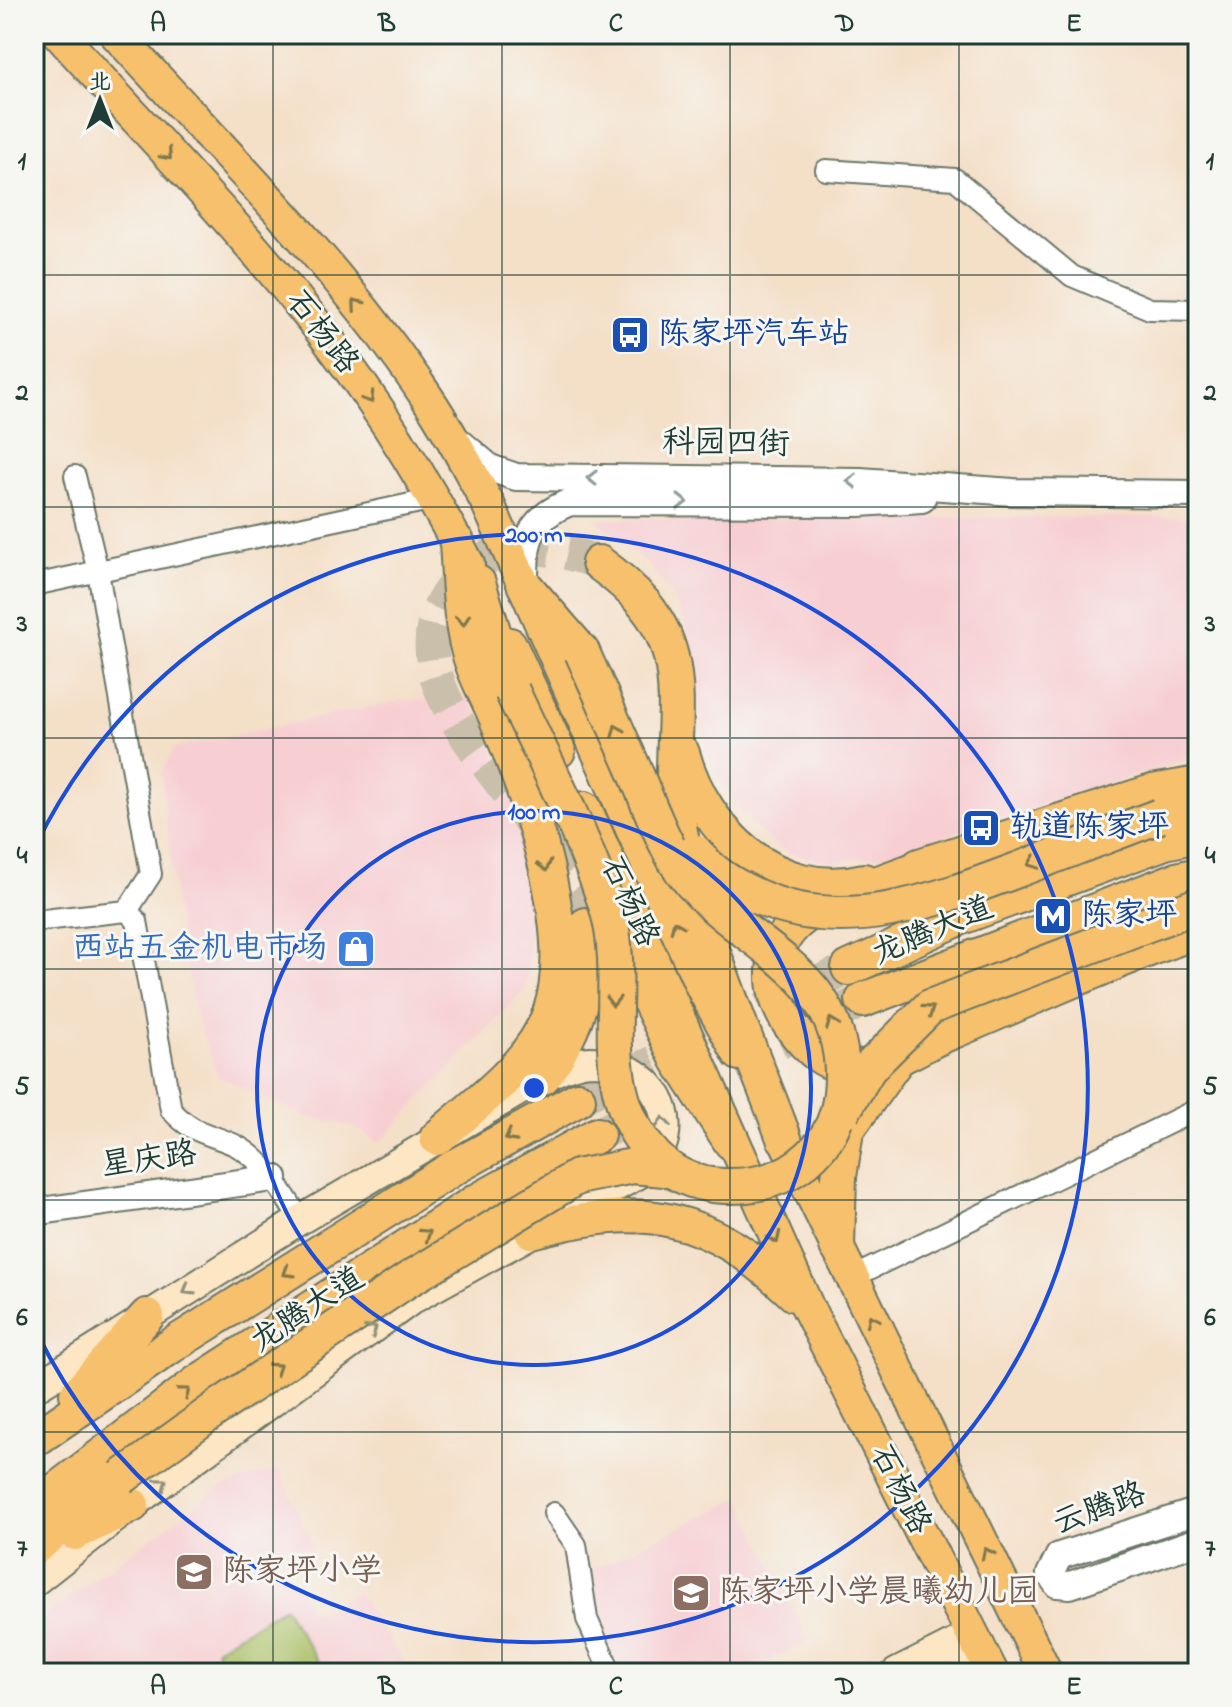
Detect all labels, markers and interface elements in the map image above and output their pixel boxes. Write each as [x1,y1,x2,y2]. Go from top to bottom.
text: A [150,6,166,44]
text: B [377,6,396,44]
text: C [609,6,623,44]
text: D [834,6,855,44]
text: E [1066,6,1082,44]
north arrow [60,60,140,140]
text: 北 [89,67,111,99]
text: 1 [18,144,27,182]
text: 1 [1206,144,1215,182]
one-way arrow [158,145,172,160]
street label: 石杨路 [273,281,369,385]
one-way arrow [352,298,367,313]
place label: 陈家坪汽车站 [658,312,850,359]
bus stop icon: 陈家坪汽车站 [609,314,651,356]
text: 2 [15,375,29,413]
text: 2 [1203,375,1217,413]
one-way arrow [359,389,374,403]
street label: 科园四街 [662,420,790,470]
one-way arrow [585,469,598,486]
one-way arrow [845,473,858,490]
one-way arrow [676,493,689,510]
text: 200 m [504,519,563,554]
text: 3 [16,606,28,644]
text: 3 [1204,606,1216,644]
one-way arrow [454,613,471,627]
one-way arrow [610,724,626,738]
text: 100 m [508,796,561,831]
place label: 轨道陈家坪 [1009,805,1169,852]
bus stop icon: 轨道陈家坪 [960,807,1002,849]
text: 4 [17,838,28,876]
text: 4 [1205,838,1216,876]
street label: 石杨路 [586,849,670,955]
one-way arrow [1027,853,1041,870]
one-way arrow [535,858,552,872]
street label: 龙腾大道 [865,885,1001,979]
place label: 陈家坪 [1081,893,1177,940]
metro station icon: 陈家坪 [1032,895,1074,937]
one-way arrow [669,920,685,934]
place label: 西站五金机电市场 [72,926,328,973]
shop icon: 西站五金机电市场 [335,928,377,970]
one-way arrow [605,995,622,1008]
one-way arrow [921,1005,935,1020]
one-way arrow [825,1017,842,1031]
text: 5 [15,1069,30,1107]
text: 5 [1203,1069,1218,1107]
centre of rings [520,1074,548,1102]
one-way arrow [655,1115,672,1128]
one-way arrow [504,1127,519,1143]
street label: 星庆路 [98,1131,200,1191]
one-way arrow [417,1229,432,1244]
one-way arrow [765,1229,781,1244]
street label: 龙腾大道 [242,1256,374,1366]
one-way arrow [282,1262,297,1278]
one-way arrow [182,1281,197,1296]
text: 6 [16,1300,28,1338]
text: 6 [1204,1300,1216,1338]
one-way arrow [866,1313,882,1328]
one-way arrow [363,1325,378,1339]
one-way arrow [267,1363,282,1378]
one-way arrow [176,1387,191,1401]
street label: 石杨路 [856,1437,942,1543]
street label: 云腾路 [1047,1471,1153,1549]
one-way arrow [153,1478,168,1493]
text: 7 [17,1531,28,1569]
text: 7 [1205,1531,1216,1569]
one-way arrow [981,1546,997,1561]
place label: 陈家坪小学 [222,1549,382,1596]
school or university icon: 陈家坪小学 [173,1551,215,1593]
place label: 陈家坪小学晨曦幼儿园 [719,1570,1039,1617]
school or university icon: 陈家坪小学晨曦幼儿园 [670,1572,712,1614]
text: A [150,1669,166,1707]
text: B [377,1669,396,1707]
text: C [609,1669,623,1707]
text: D [834,1669,855,1707]
text: E [1066,1669,1082,1707]

